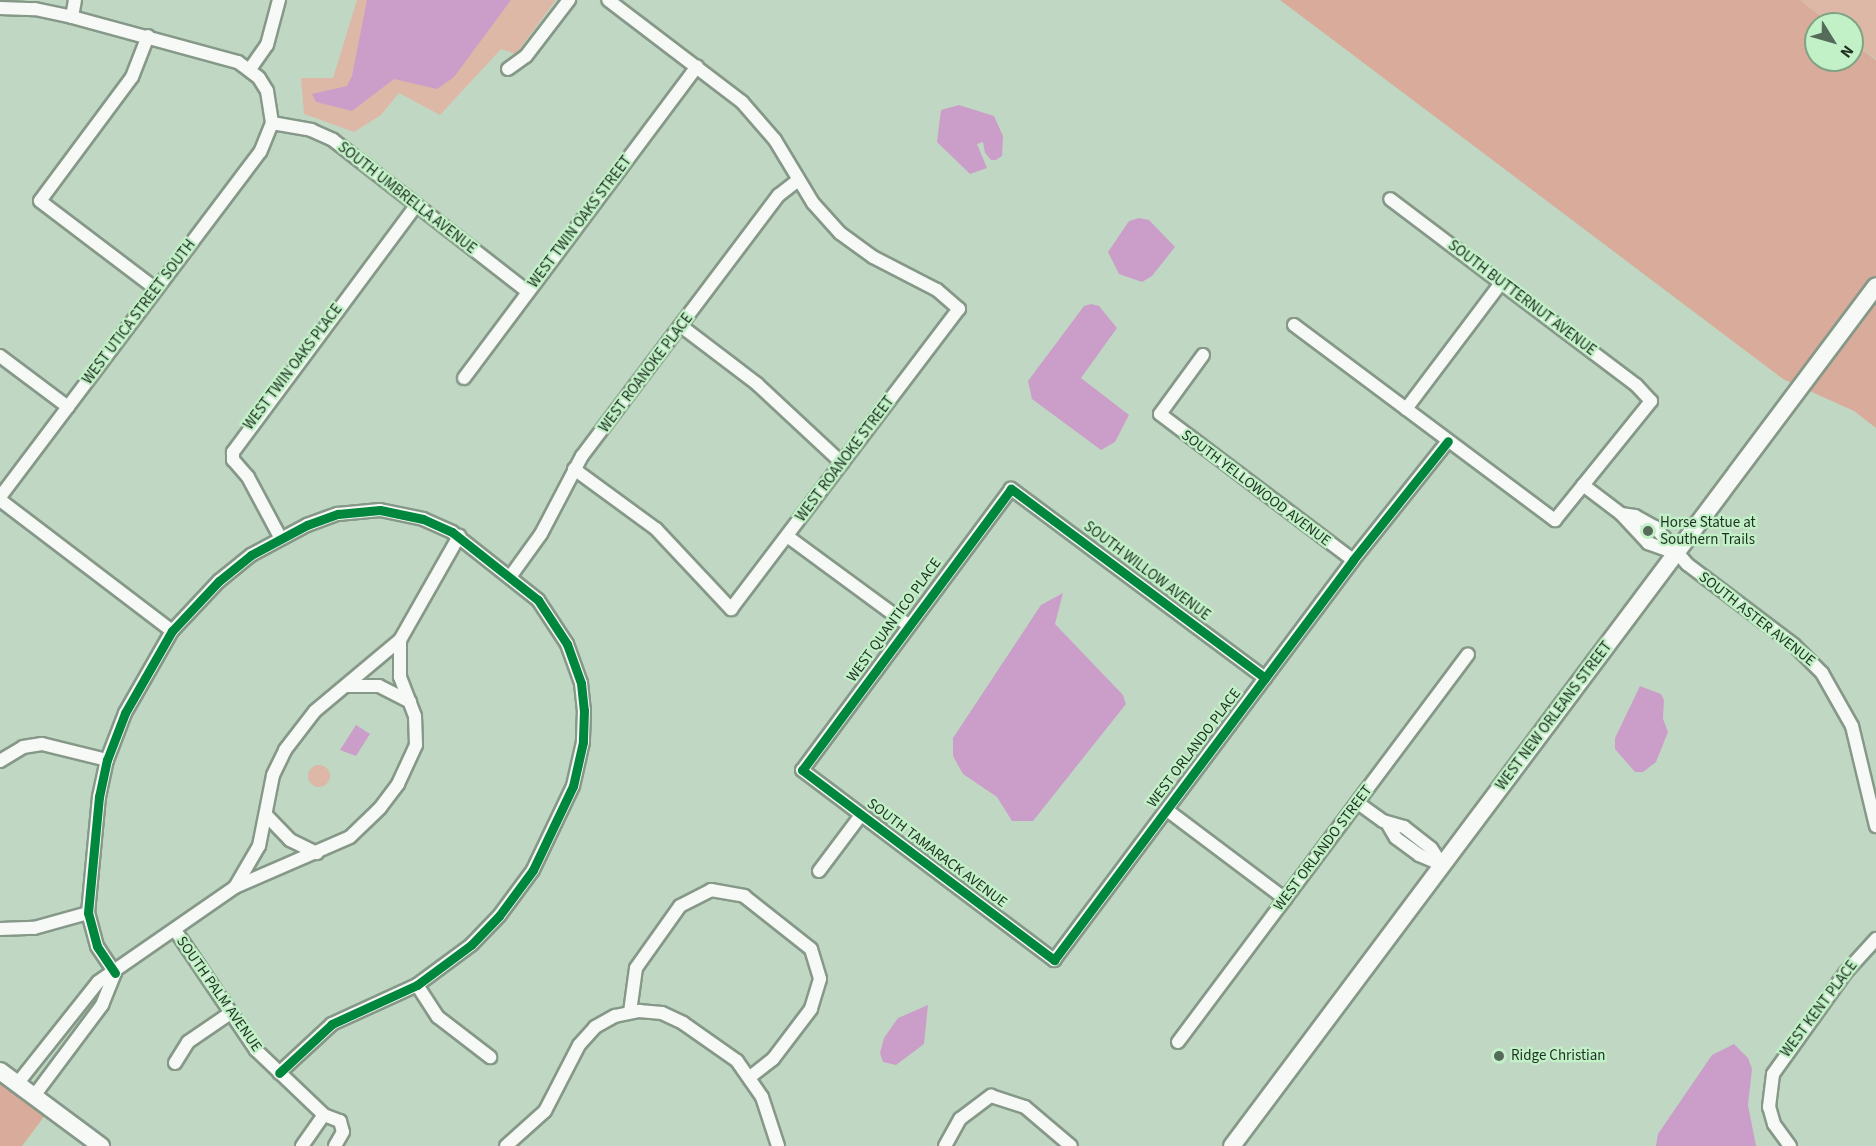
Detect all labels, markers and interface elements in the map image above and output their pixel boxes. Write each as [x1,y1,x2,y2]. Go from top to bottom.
north arrow [1804,12,1864,72]
text: N [1835,41,1859,62]
street label: SOUTH UMBRELLA AVENUE [334,138,480,258]
street label: WEST TWIN OAKS STREET [524,152,636,292]
street label: WEST UTICA STREET SOUTH [79,236,199,388]
street label: SOUTH BUTTERNUT AVENUE [1444,236,1600,360]
street label: WEST TWIN OAKS PLACE [240,301,346,433]
street label: WEST ROANOKE PLACE [595,310,697,436]
street label: WEST ROANOKE STREET [792,393,898,525]
street label: SOUTH YELLOWOOD AVENUE [1178,426,1334,550]
place label: Horse Statue at Southern Trails [1660,513,1756,548]
street label: SOUTH WILLOW AVENUE [1080,518,1214,624]
marker: Horse Statue at Southern Trails [1641,524,1655,538]
street label: WEST QUANTICO PLACE [843,554,945,686]
street label: SOUTH ASTER AVENUE [1695,568,1819,670]
street label: WEST NEW ORLEANS STREET [1492,638,1616,794]
street label: WEST ORLANDO PLACE [1143,685,1245,811]
street label: WEST ORLANDO STREET [1270,782,1376,914]
street label: SOUTH TAMARACK AVENUE [863,794,1011,912]
street label: SOUTH PALM AVENUE [172,933,266,1055]
street label: WEST KENT PLACE [1777,957,1861,1061]
place label: Ridge Christian [1511,1047,1605,1065]
marker: Ridge Christian [1492,1049,1506,1063]

